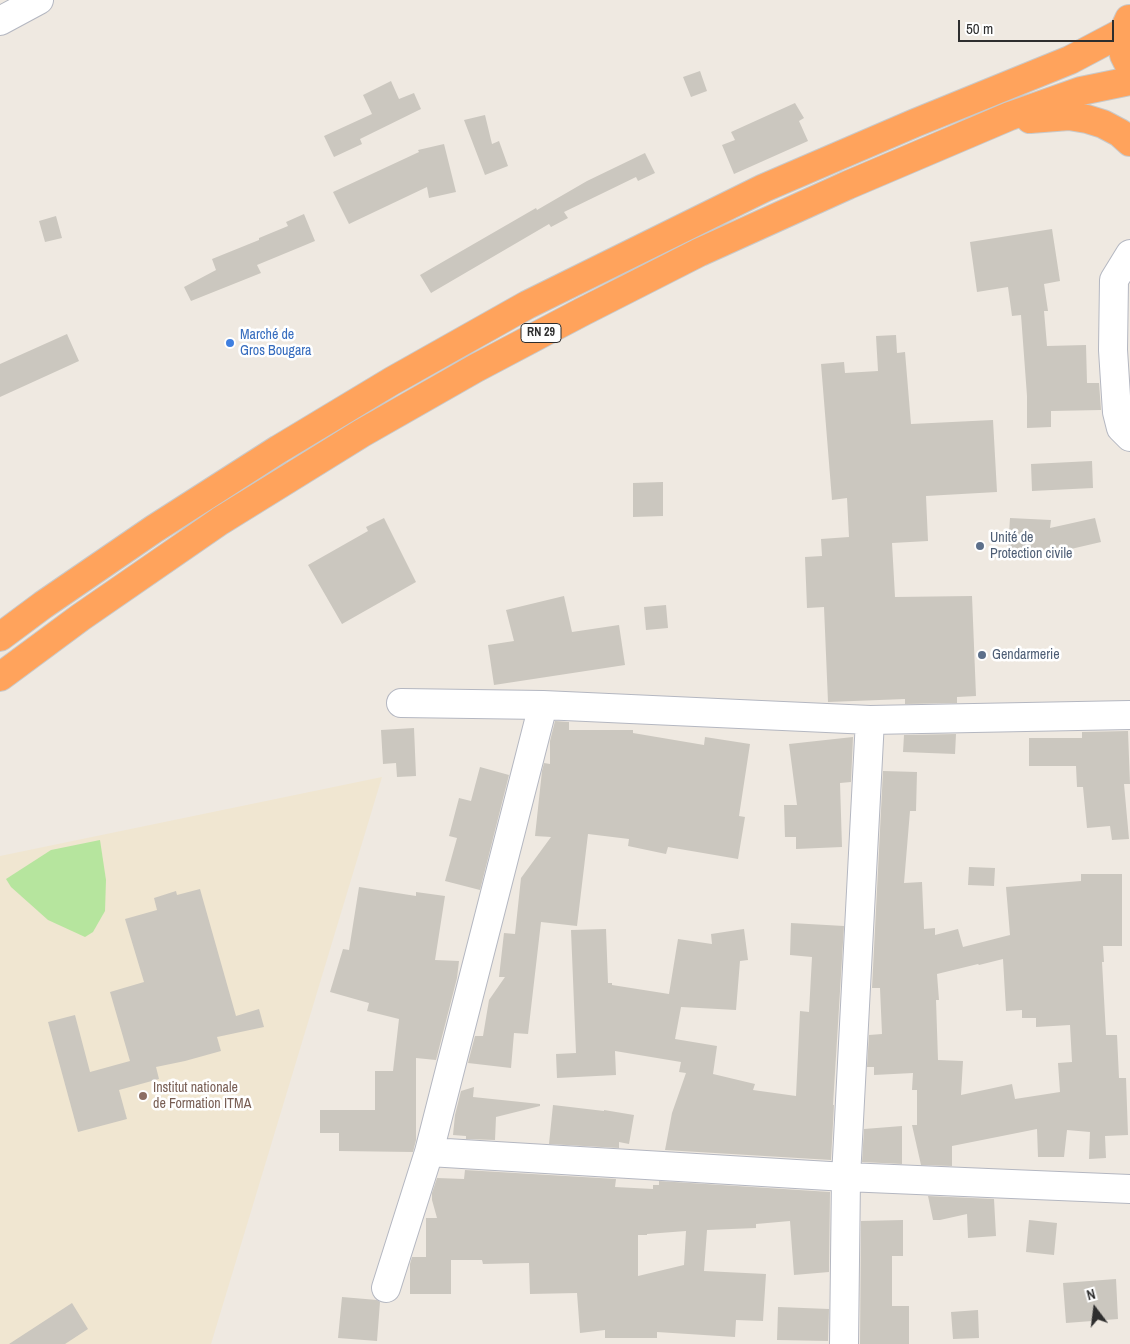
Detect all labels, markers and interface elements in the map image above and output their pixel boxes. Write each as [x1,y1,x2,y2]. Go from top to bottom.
scale bar [960,10,1116,42]
text: 50 m [966,18,993,39]
road number: RN 29 [521,323,561,342]
place label: Marché de Gros Bougara [240,327,311,360]
marker: Marché de Gros Bougara [224,337,236,349]
place label: Unité de Protection civile [990,530,1072,562]
marker: Unité de Protection civile [974,540,986,552]
place label: Gendarmerie [992,647,1060,663]
marker: Gendarmerie [976,649,988,661]
place label: Institut nationale de Formation ITMA [153,1080,251,1112]
marker: Institut nationale de Formation ITMA [137,1090,149,1102]
north arrow [1070,1284,1120,1334]
text: N [1085,1285,1097,1304]

